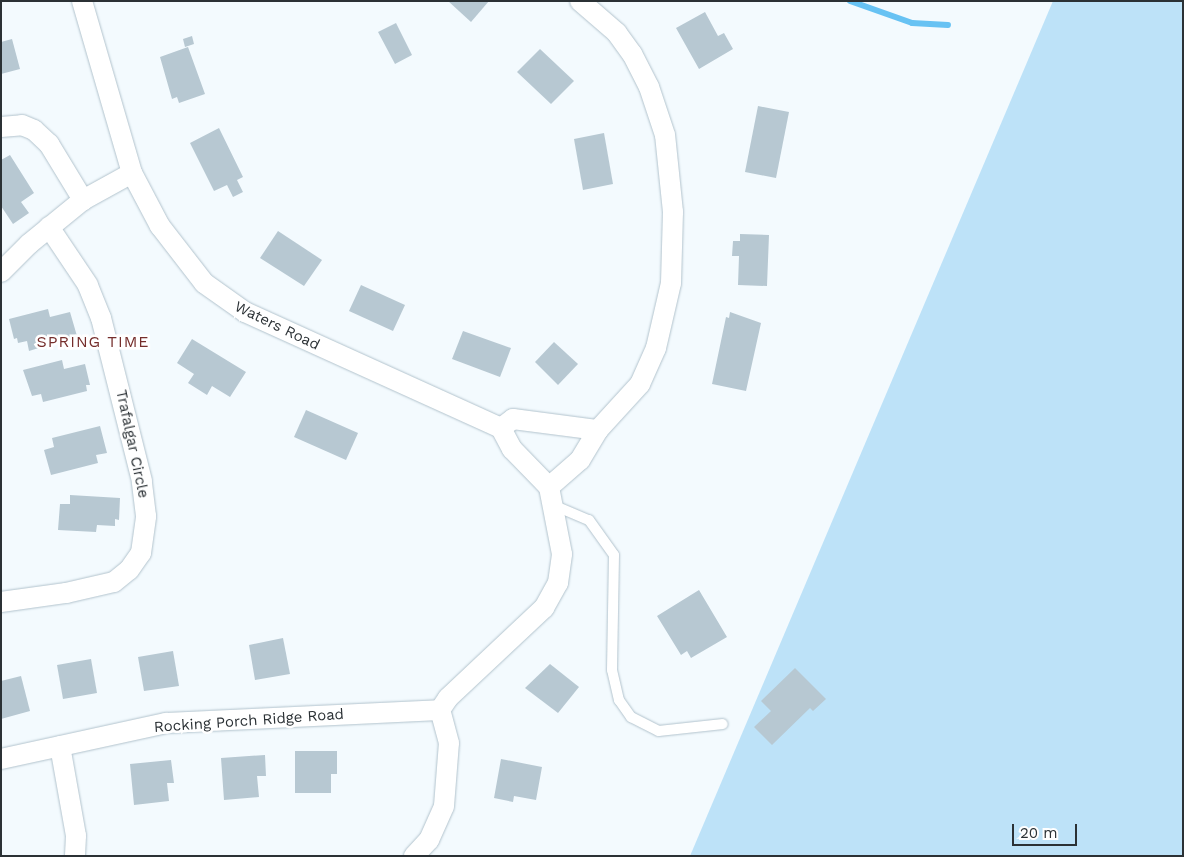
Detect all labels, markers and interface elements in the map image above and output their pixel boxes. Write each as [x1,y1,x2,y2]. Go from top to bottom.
street label: Waters Road [232,298,322,354]
district label: SPRING TIME [35,332,151,352]
street label: Trafalgar Circle [112,388,152,500]
street label: Rocking Porch Ridge Road [153,705,345,737]
scale bar [1014,814,1079,846]
text: 20 m [1020,824,1058,842]

